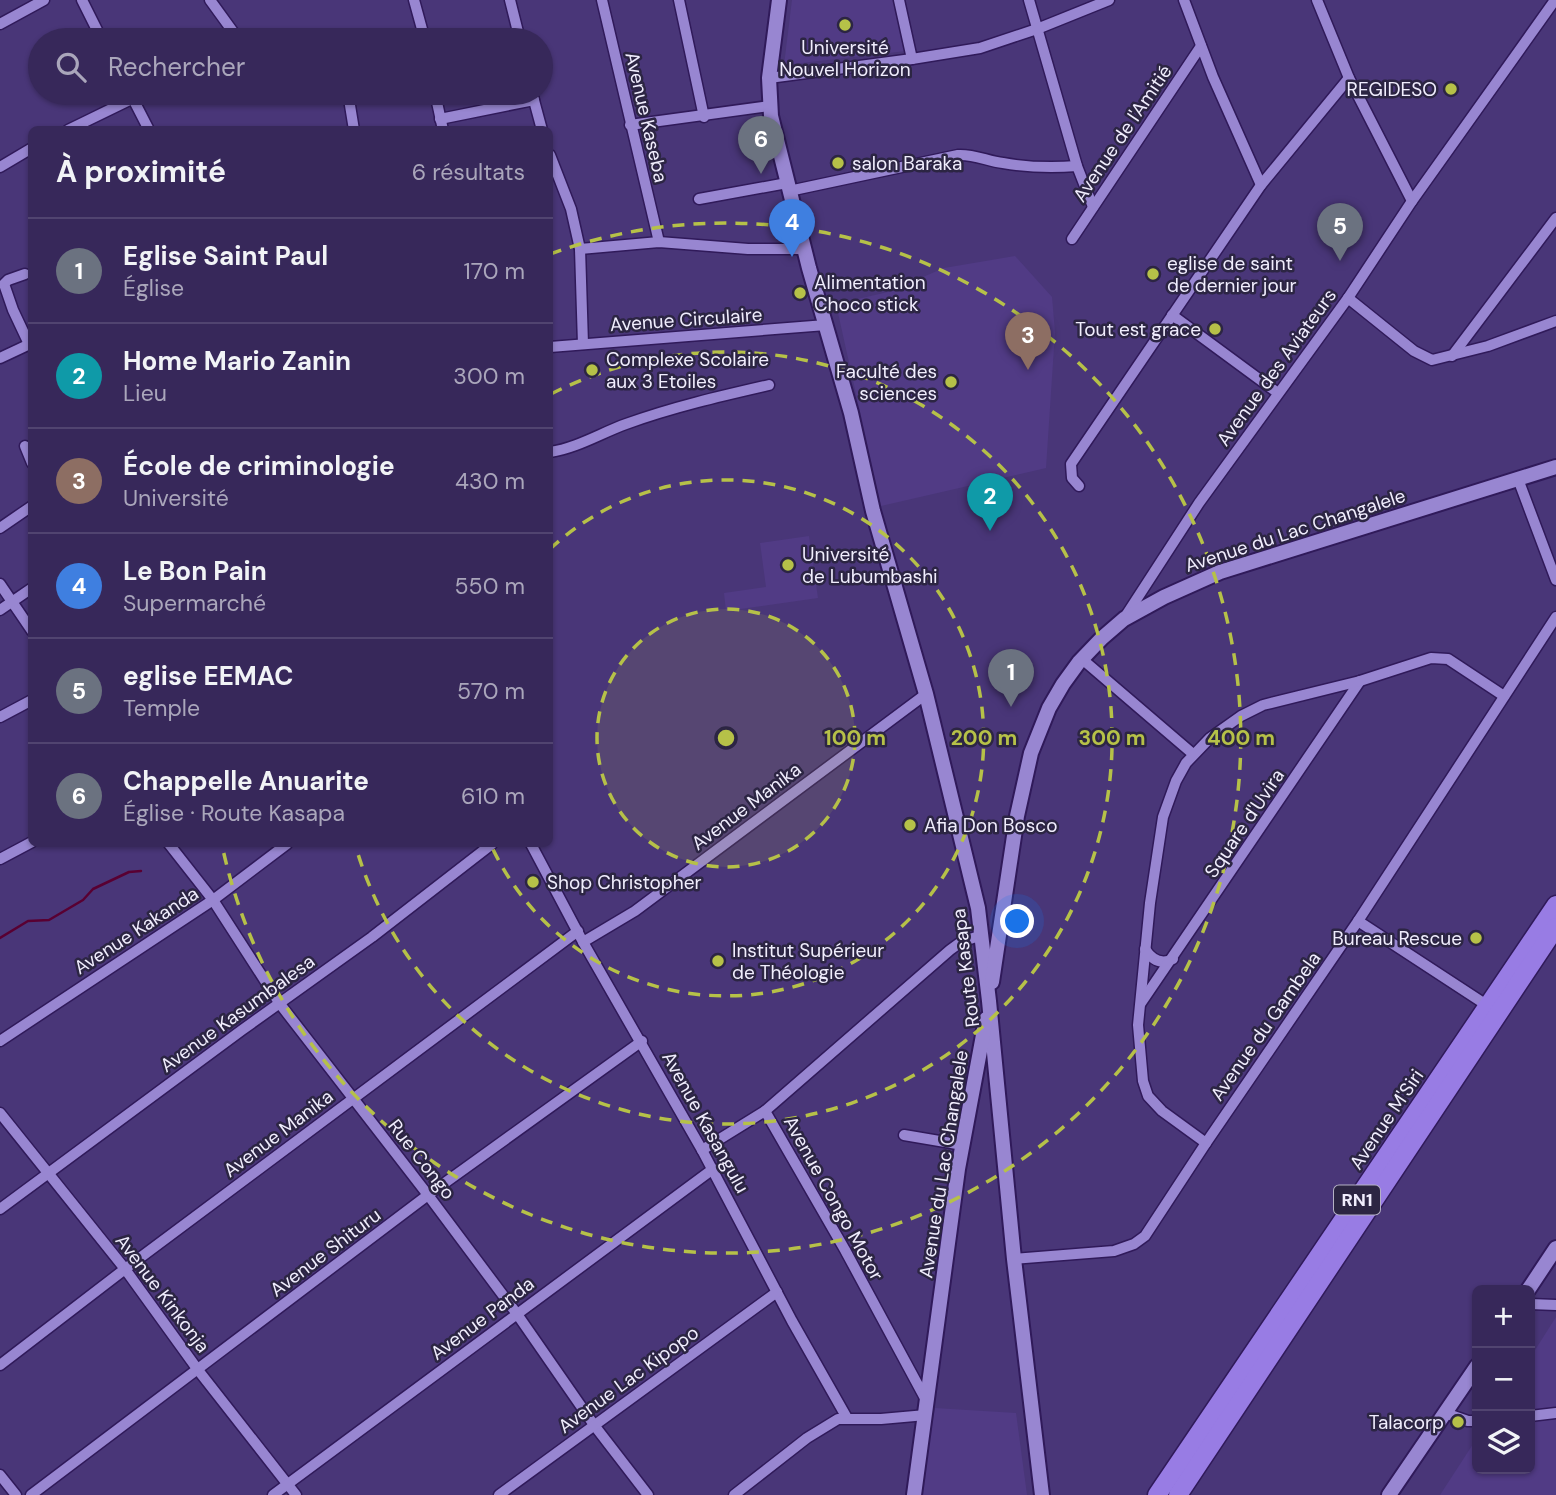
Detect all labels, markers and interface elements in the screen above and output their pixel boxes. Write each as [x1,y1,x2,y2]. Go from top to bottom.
marker: Université Nouvel Horizon [837,17,853,33]
search box [28,28,553,105]
place label: Université Nouvel Horizon [779,35,911,82]
icon: search [52,48,90,86]
street label: Avenue Kaseba [619,49,674,185]
text: Rechercher [108,50,245,84]
street label: Avenue de l'Amitié [1067,60,1178,207]
place label: REGIDESO [1347,77,1437,102]
marker: REGIDESO [1443,81,1459,97]
pin: 6 [738,116,784,174]
place label: salon Baraka [852,151,962,176]
text: À proximité [56,152,226,191]
marker: salon Baraka [830,155,846,171]
text: 6 résultats [412,157,525,187]
pin: 4 [769,199,815,257]
pin: 5 [1317,203,1363,261]
text: Eglise Saint Paul [123,239,328,273]
place label: eglise de saint de dernier jour [1167,251,1297,298]
text: 1 [75,256,83,286]
text: 170 m [464,256,525,286]
marker: eglise de saint de dernier jour [1145,266,1161,282]
place label: Alimentation Choco stick [814,270,926,317]
text: Église [123,273,184,303]
street label: Avenue des Aviateurs [1211,284,1342,451]
marker: Alimentation Choco stick [792,285,808,301]
street label: Avenue Circulaire [609,302,763,337]
pin: 3 [1005,312,1051,370]
place label: Tout est grace [1075,317,1201,342]
marker: Tout est grace [1207,321,1223,337]
text: Home Mario Zanin [123,344,351,378]
place label: Complexe Scolaire aux 3 Etoiles [606,347,769,394]
place label: Faculté des sciences [836,359,937,406]
text: 2 [72,361,86,391]
text: 300 m [453,361,525,391]
marker: Complexe Scolaire aux 3 Etoiles [584,362,600,378]
marker: Faculté des sciences [943,374,959,390]
text: Lieu [123,378,167,408]
text: École de criminologie [123,449,395,483]
text: 3 [72,466,86,496]
text: 430 m [455,466,525,496]
pin: 2 [967,473,1013,531]
text: Université [123,483,229,513]
street label: Avenue du Lac Changalele [1182,483,1409,578]
place label: Université de Lubumbashi [802,542,938,589]
text: Le Bon Pain [123,554,267,588]
marker: Université de Lubumbashi [780,557,796,573]
text: 4 [72,571,86,601]
text: 550 m [455,571,525,601]
text: Supermarché [123,588,266,618]
pin: 1 [988,649,1034,707]
text: eglise EEMAC [123,659,293,693]
text: 5 [72,676,86,706]
text: 570 m [457,676,525,706]
text: Temple [123,693,200,723]
text: 100 m [824,724,886,752]
text: 200 m [951,724,1017,752]
text: 300 m [1079,724,1145,752]
text: 400 m [1207,724,1275,752]
centre of rings [714,726,738,750]
street label: Avenue Manika [686,757,806,856]
text: Chappelle Anuarite [123,764,369,798]
street label: Square d'Uvira [1199,764,1290,882]
text: 6 [72,781,86,811]
text: 610 m [461,781,525,811]
text: Église · Route Kasapa [123,798,345,828]
place label: Afia Don Bosco [924,813,1057,838]
marker: Afia Don Bosco [902,817,918,833]
place label: Shop Christopher [547,870,702,895]
marker: Shop Christopher [525,874,541,890]
street label: Avenue Kakanda [69,881,203,980]
your location [1000,904,1034,938]
street label: Route Kasapa [946,907,985,1029]
place label: Bureau Rescue [1332,926,1462,951]
marker: Bureau Rescue [1468,930,1484,946]
place label: Institut Supérieur de Théologie [732,938,884,985]
street label: Avenue du Gambela [1205,947,1326,1106]
street label: Avenue Kasumbalesa [155,949,320,1078]
marker: Institut Supérieur de Théologie [710,953,726,969]
street label: Avenue Kasangulu [656,1047,755,1197]
street label: Avenue du Lac Changalele [913,1048,974,1280]
street label: Avenue M'Siri [1344,1064,1429,1174]
street label: Avenue Manika [218,1084,338,1183]
street label: Avenue Congo Motor [778,1112,889,1285]
street label: Rue Congo [382,1114,461,1205]
road number: RN1 [1334,1185,1380,1214]
street label: Avenue Shituru [265,1203,386,1302]
street label: Avenue Kinkonja [110,1229,215,1358]
street label: Avenue Panda [425,1271,539,1366]
map controls [1472,1285,1535,1474]
button: + [1472,1285,1535,1348]
street label: Avenue Lac Kipopo [553,1320,704,1439]
button: − [1472,1348,1535,1411]
place label: Talacorp [1369,1410,1444,1435]
button: layers [1472,1411,1535,1474]
marker: Talacorp [1450,1414,1466,1430]

